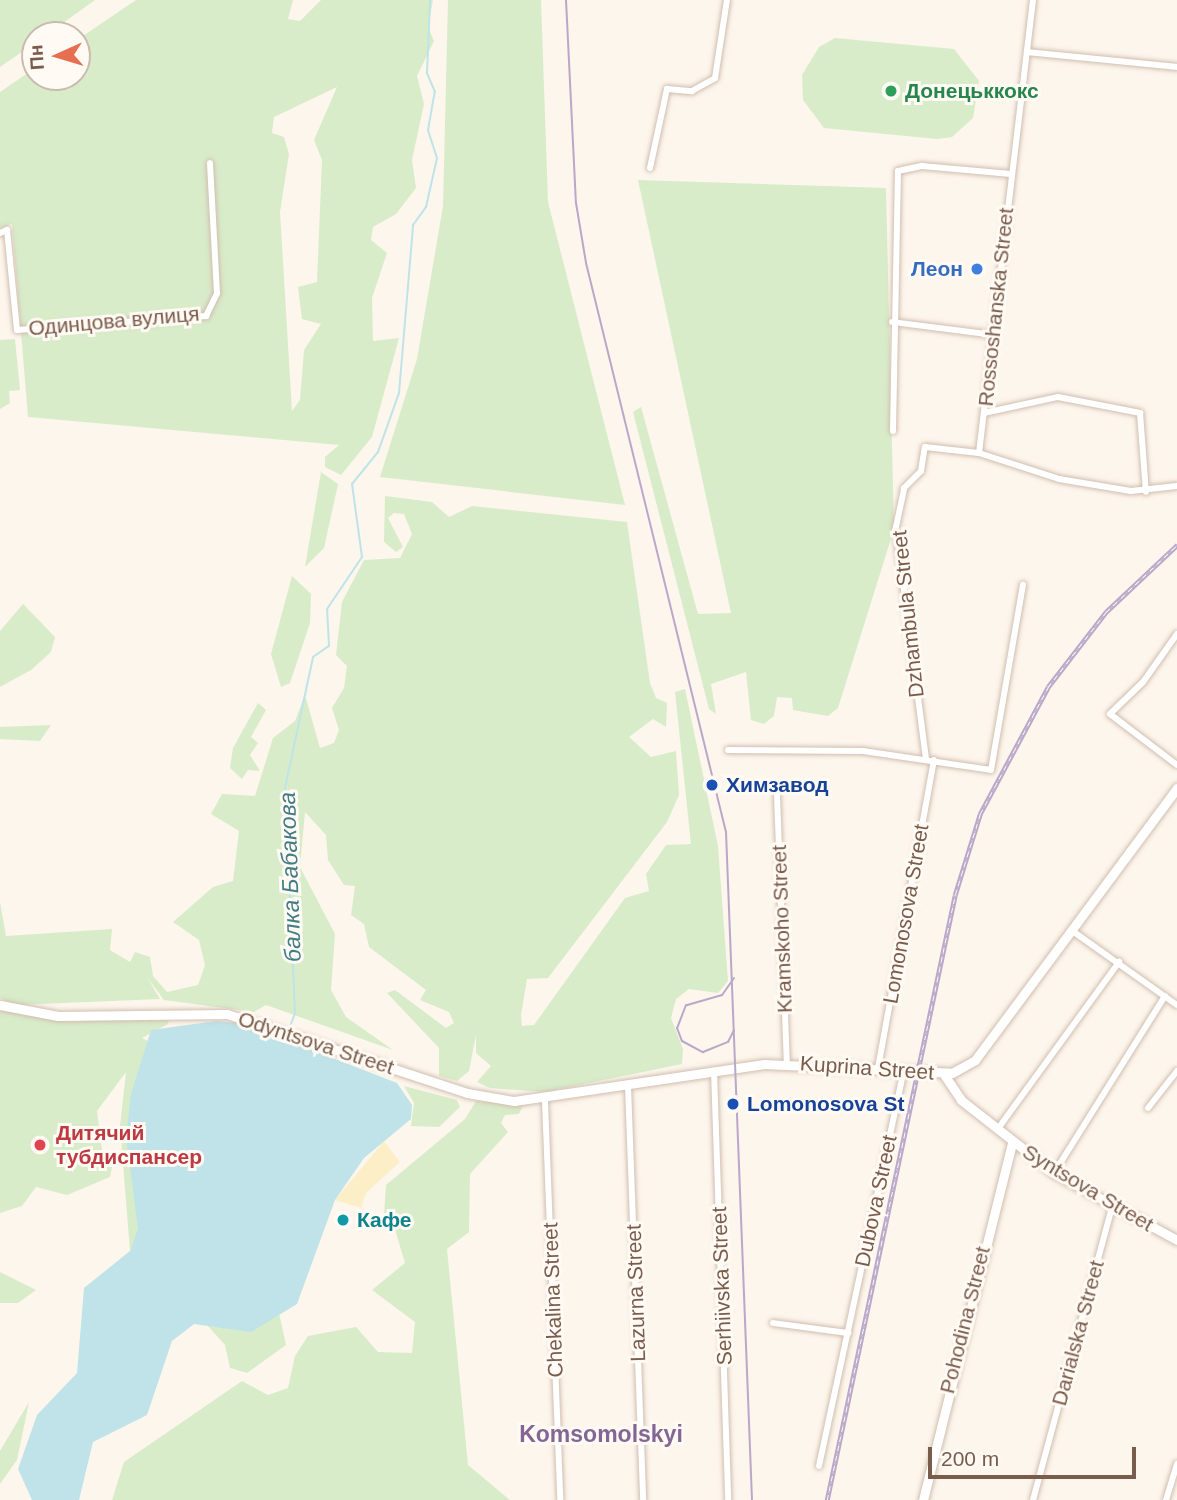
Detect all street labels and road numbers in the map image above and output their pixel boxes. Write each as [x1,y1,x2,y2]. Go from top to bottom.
street label: Rossoshanska Street [973,206,1019,408]
street label: Одинцова вулиця [27,301,201,341]
street label: Dzhambula Street [887,529,929,699]
street label: Lomonosova Street [878,822,934,1006]
street label: Kramskoho Street [766,845,798,1013]
street label: Odyntsova Street [235,1006,397,1080]
street label: Kuprina Street [799,1051,935,1085]
street label: Dubova Street [850,1133,902,1269]
street label: Syntsova Street [1018,1139,1158,1237]
street label: Serhiivska Street [707,1206,737,1366]
street label: Chekalina Street [538,1222,568,1378]
street label: Lazurna Street [621,1224,651,1362]
street label: Pohodina Street [935,1244,995,1396]
street label: Darialska Street [1046,1258,1110,1408]

